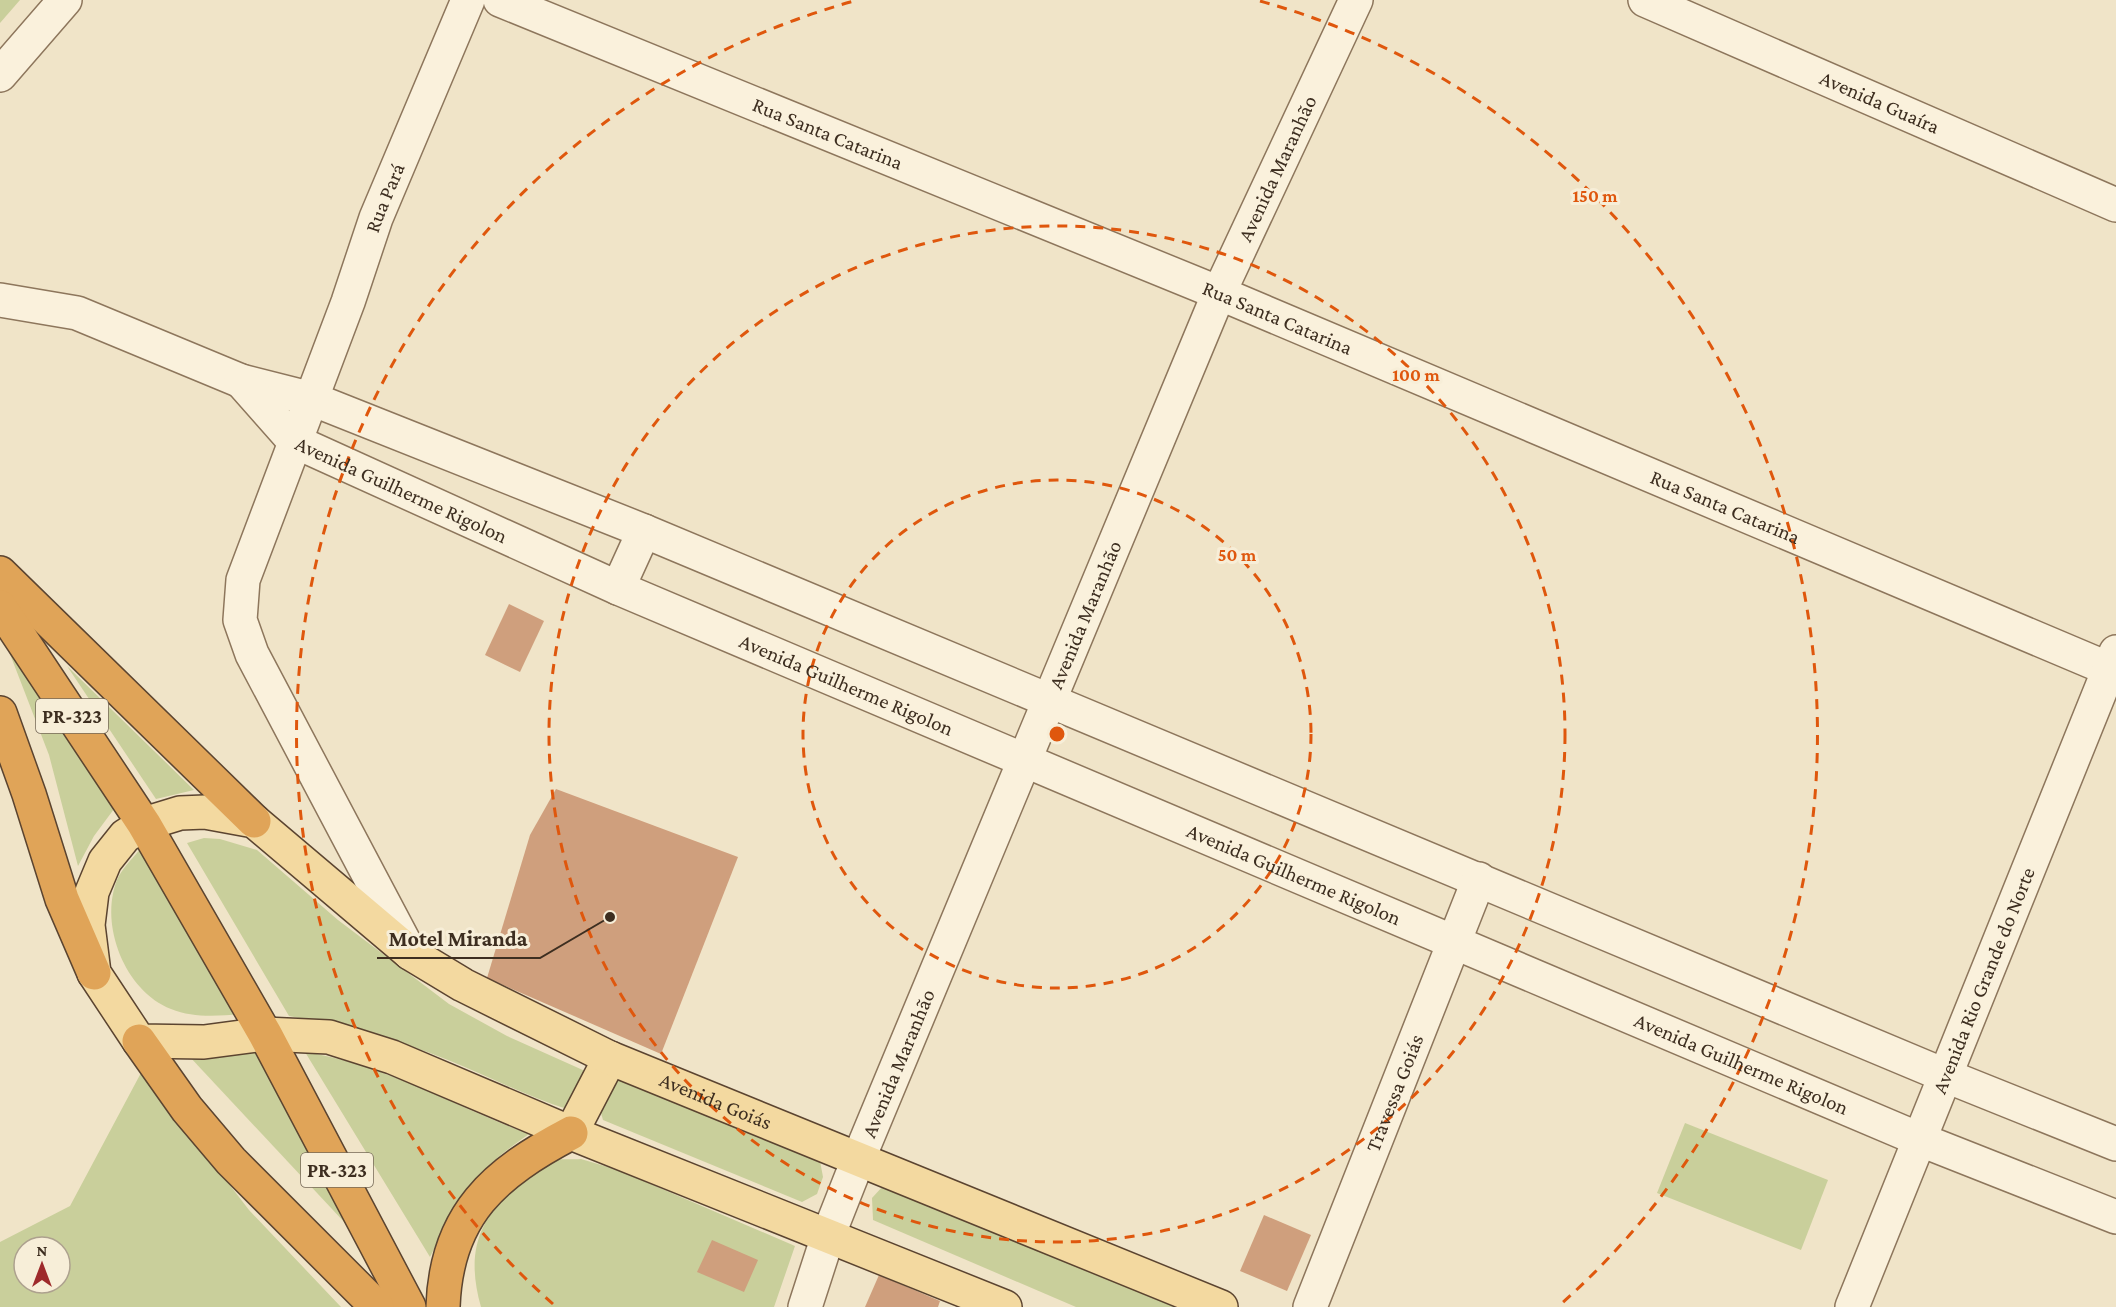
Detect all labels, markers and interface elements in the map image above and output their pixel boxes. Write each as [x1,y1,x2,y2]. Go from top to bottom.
street label: Avenida Guaíra [1816,66,1944,139]
street label: Rua Santa Catarina [749,92,907,175]
street label: Avenida Maranhão [1233,92,1322,245]
street label: Rua Pará [360,159,410,236]
text: 150 m [1572,186,1618,206]
street label: Rua Santa Catarina [1199,276,1356,360]
text: 100 m [1392,365,1440,385]
street label: Avenida Guilherme Rigolon [292,431,511,548]
street label: Rua Santa Catarina [1647,465,1804,549]
street label: Avenida Maranhão [1044,537,1127,692]
text: 50 m [1218,545,1257,565]
street label: Avenida Guilherme Rigolon [736,629,957,741]
road number: PR-323 [36,699,108,733]
centre of rings [1047,724,1067,744]
street label: Avenida Guilherme Rigolon [1183,818,1405,930]
street label: Avenida Rio Grande do Norte [1927,864,2040,1097]
callout: Motel Miranda [377,918,540,958]
text: Motel Miranda [388,926,528,951]
street label: Avenida Maranhão [857,986,940,1141]
street label: Avenida Guilherme Rigolon [1631,1008,1852,1120]
street label: Travessa Goiás [1360,1031,1428,1155]
street label: Avenida Goiás [656,1068,775,1135]
road number: PR-323 [301,1153,373,1187]
north arrow [12,1235,72,1295]
text: N [37,1242,48,1259]

